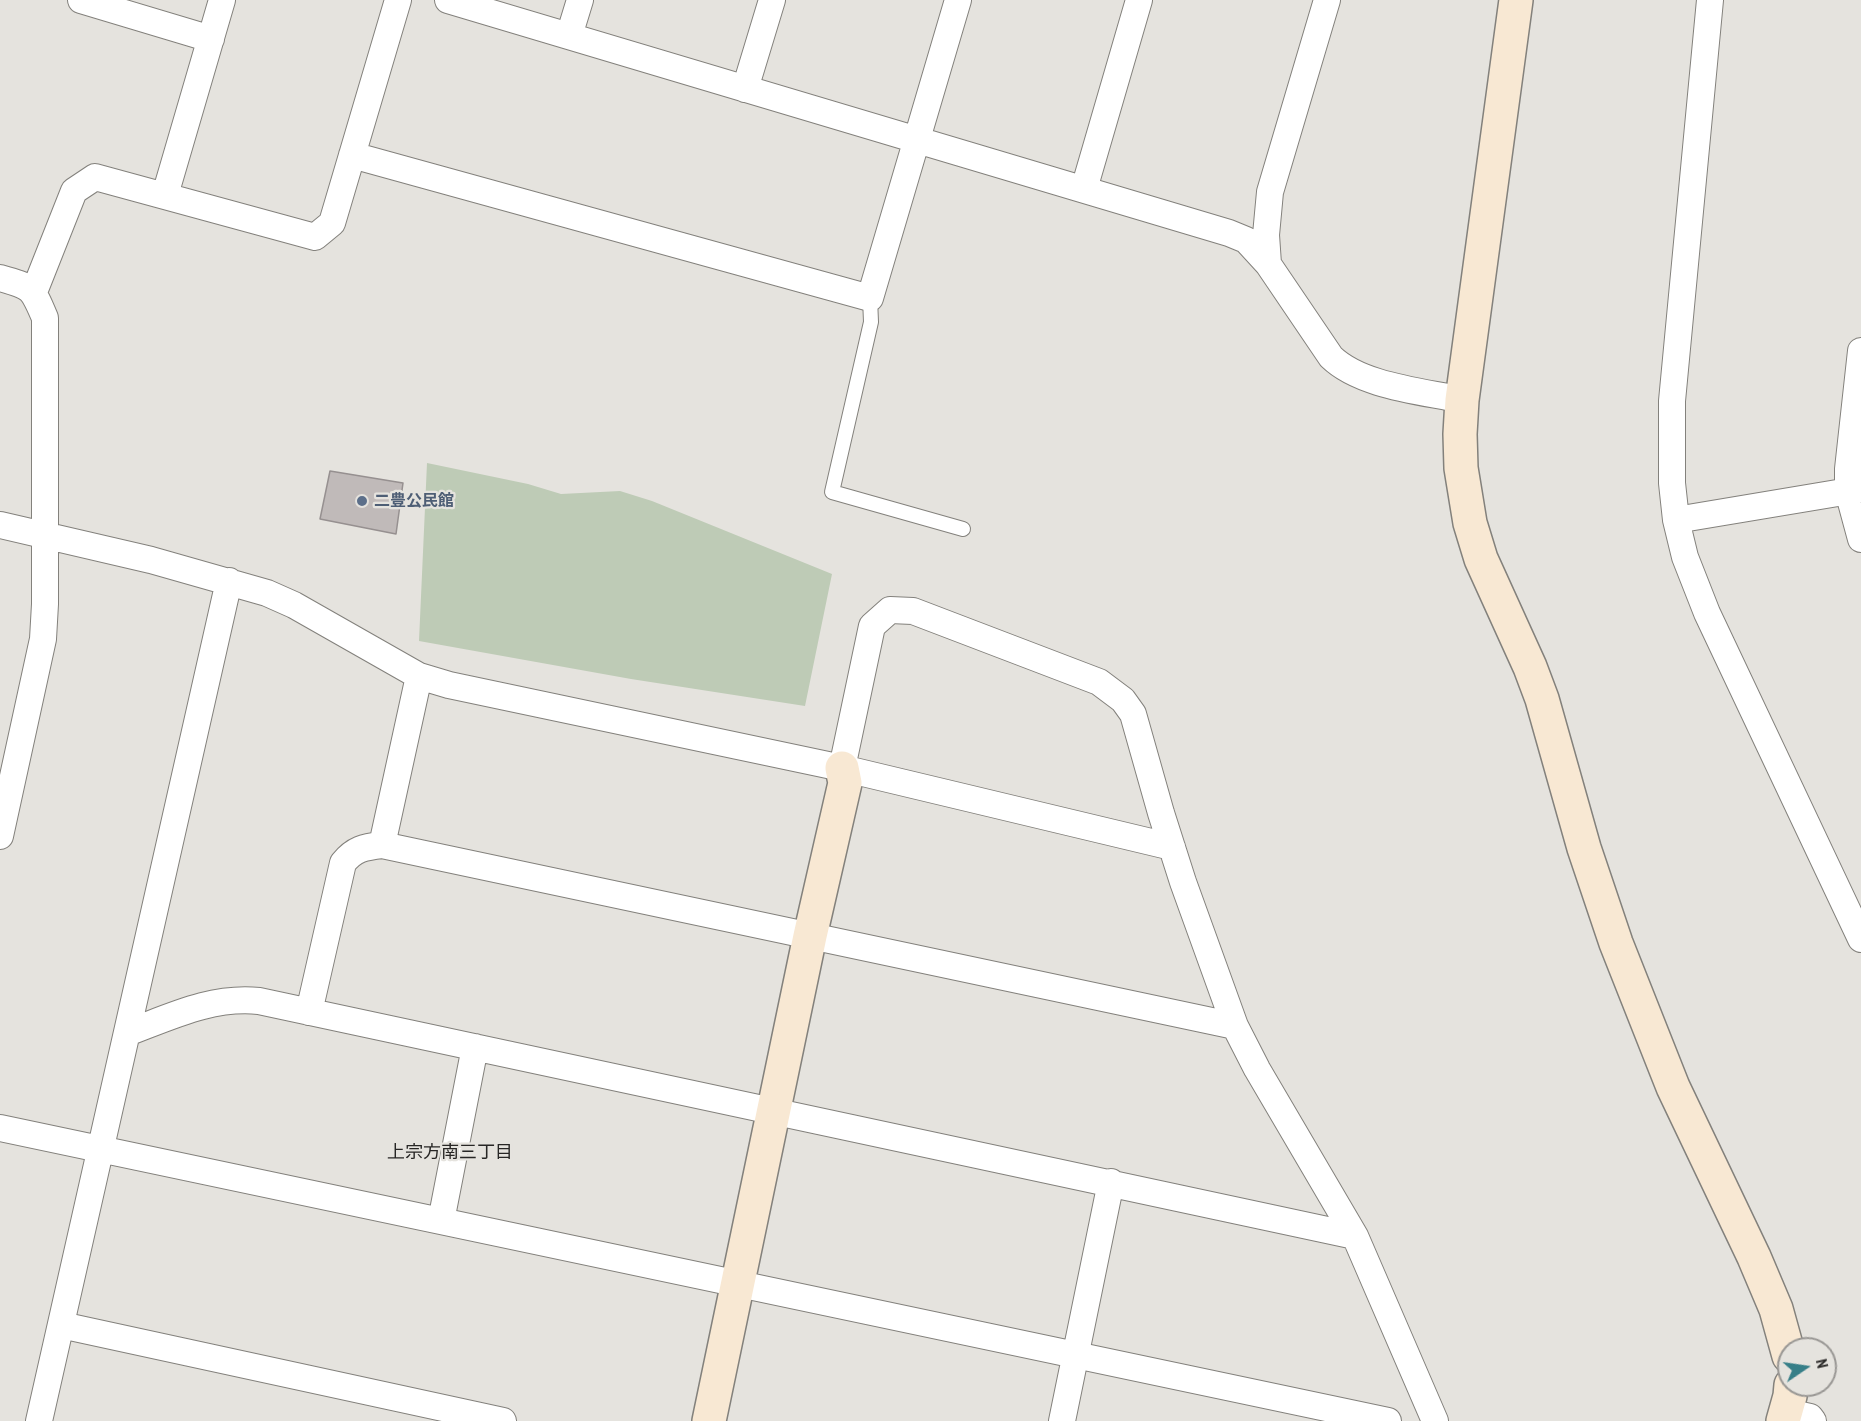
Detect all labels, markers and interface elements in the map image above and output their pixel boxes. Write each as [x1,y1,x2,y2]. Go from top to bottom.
place label: 二豊公民館 [374,491,454,511]
marker: 二豊公民館 [355,494,369,508]
district label: 上宗方南三丁目 [387,1142,513,1164]
north arrow [1777,1337,1837,1397]
text: N [1812,1357,1833,1370]

